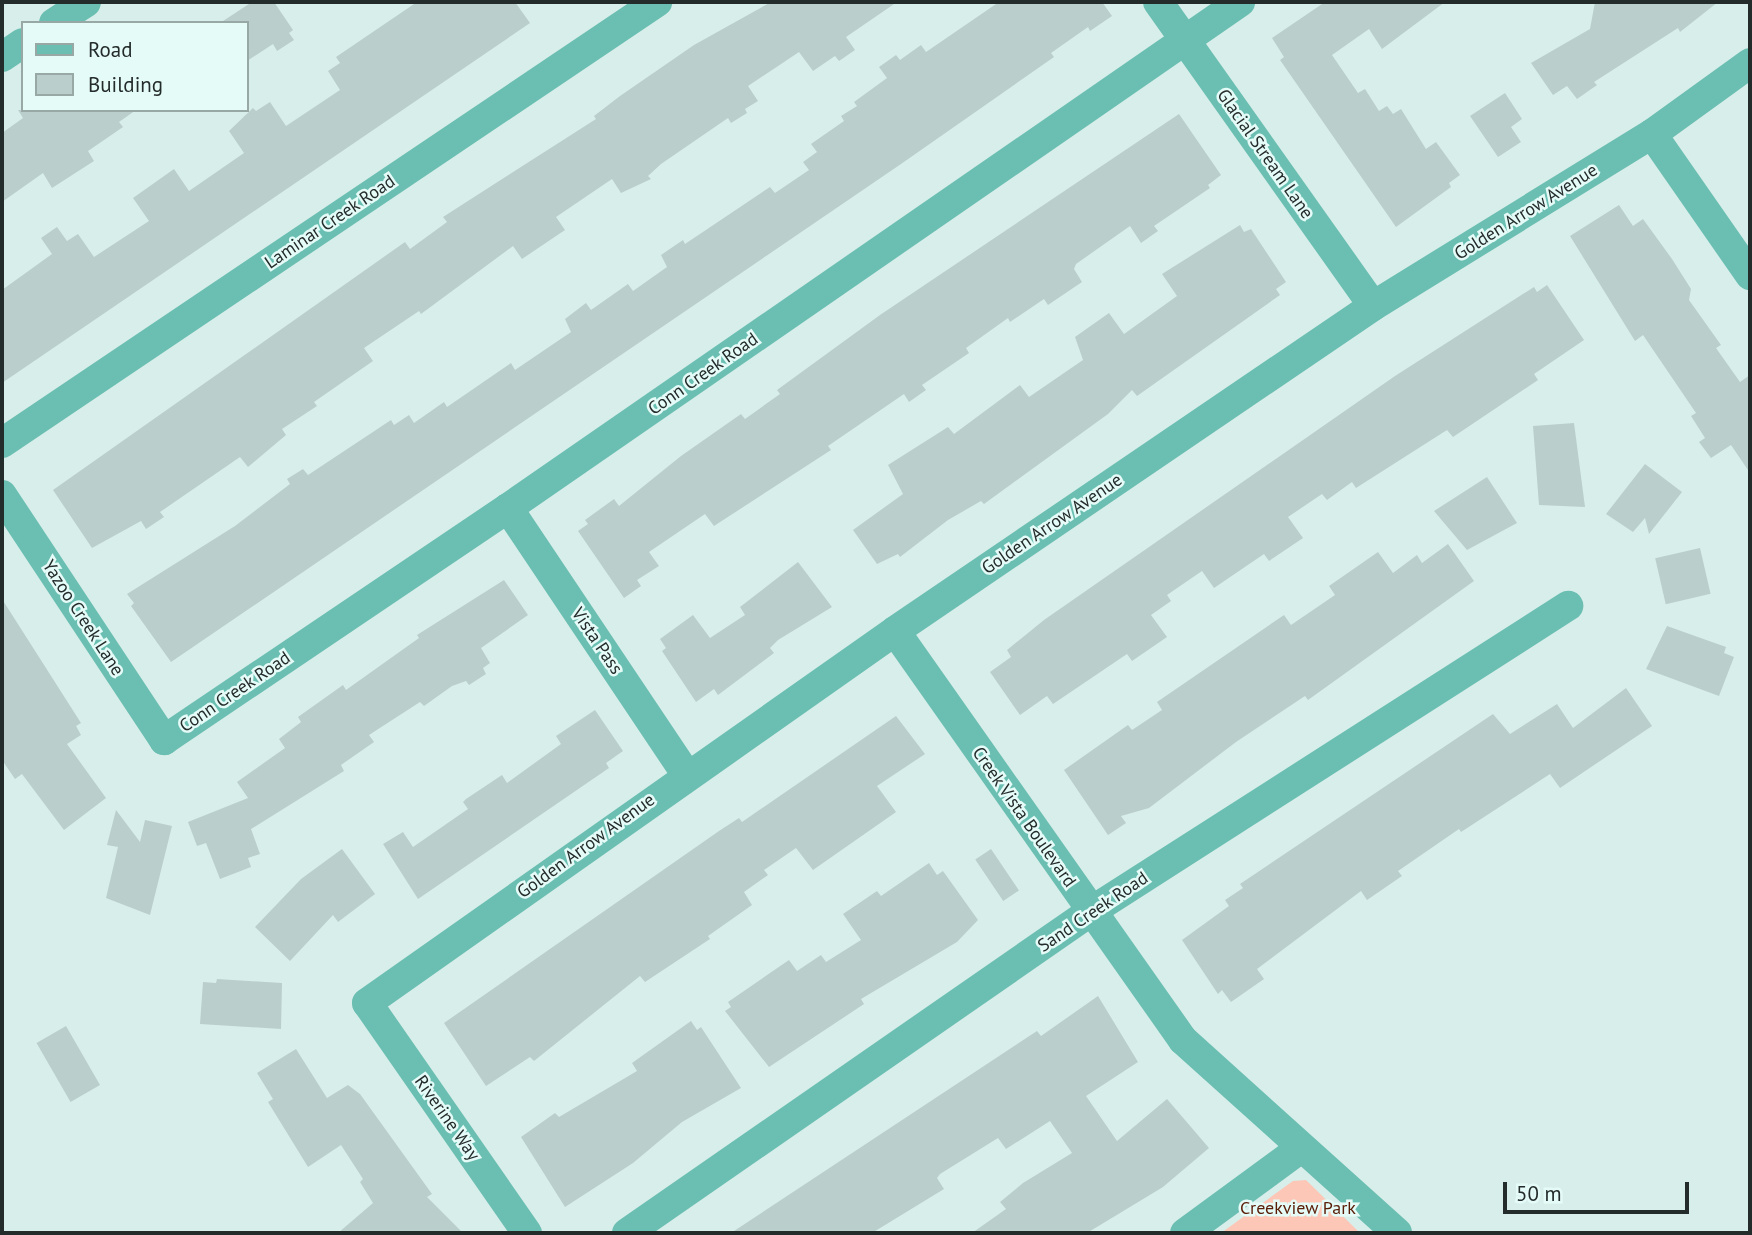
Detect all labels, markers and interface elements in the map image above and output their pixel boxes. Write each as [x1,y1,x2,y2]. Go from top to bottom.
legend [21,21,248,112]
text: Road [88,36,132,63]
text: Building [88,71,163,98]
street label: Glacial Stream Lane [1212,85,1318,223]
street label: Golden Arrow Avenue [1450,159,1602,265]
street label: Laminar Creek Road [261,170,399,274]
street label: Conn Creek Road [644,328,762,420]
street label: Golden Arrow Avenue [977,469,1127,579]
street label: Yazoo Creek Lane [37,556,129,680]
street label: Vista Pass [567,603,627,679]
street label: Conn Creek Road [175,647,295,737]
street label: Creek Vista Boulevard [967,742,1081,892]
street label: Golden Arrow Avenue [513,789,659,903]
street label: Sand Creek Road [1034,867,1152,957]
street label: Riverine Way [410,1071,484,1165]
scale bar [1507,1168,1692,1212]
text: 50 m [1516,1180,1562,1207]
park label: Creekview Park [1240,1197,1356,1219]

